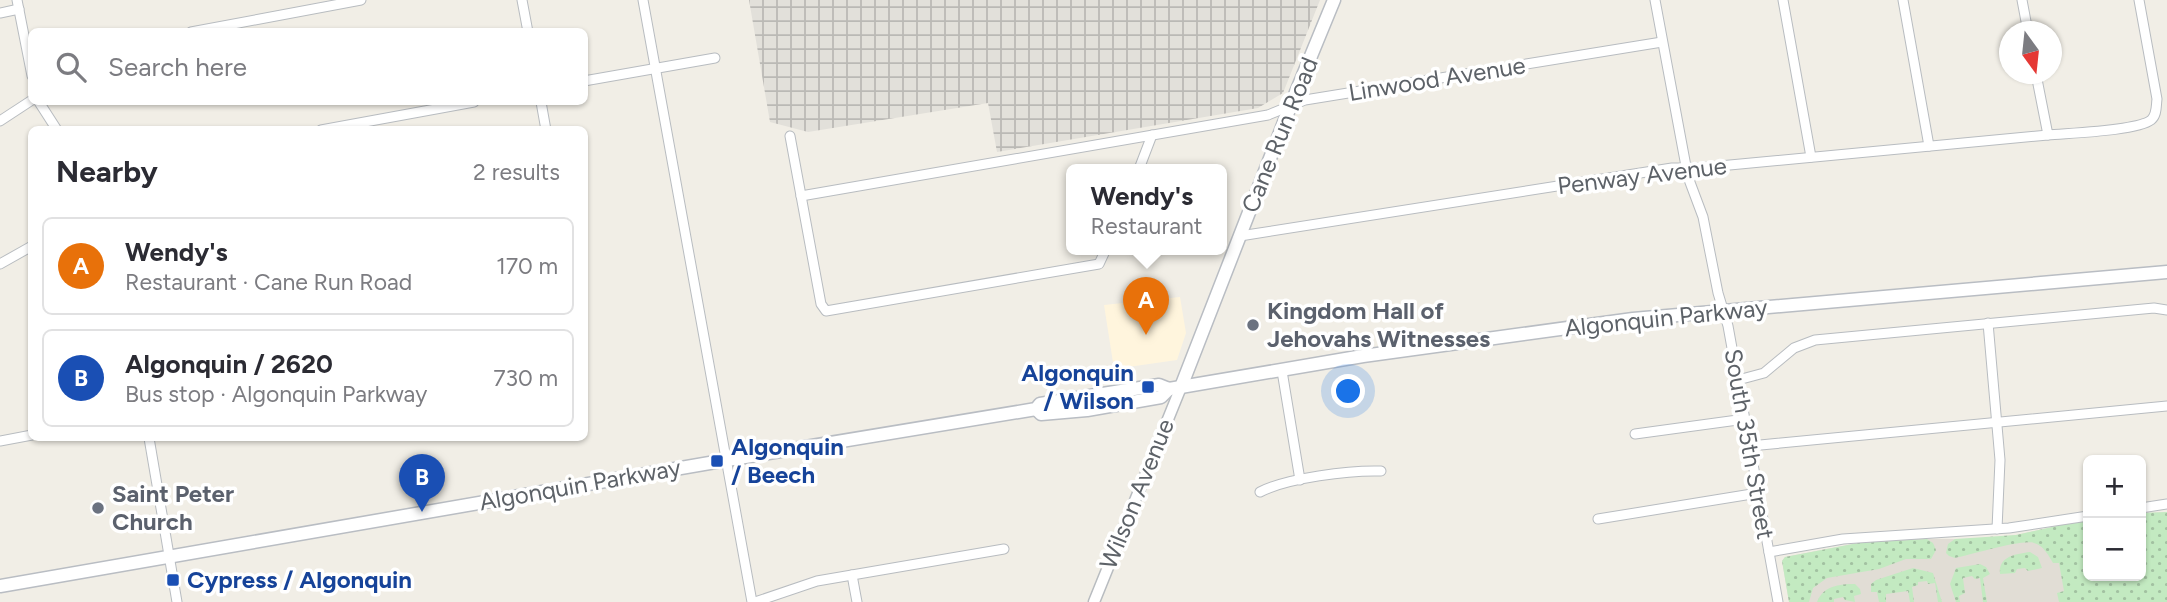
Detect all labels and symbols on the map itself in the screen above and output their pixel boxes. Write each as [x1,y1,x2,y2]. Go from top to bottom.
north arrow [1999,21,2062,84]
street label: Linwood Avenue [1346,50,1527,107]
street label: Cane Run Road [1235,53,1324,217]
street label: Penway Avenue [1556,151,1728,200]
pin: A [1123,277,1169,335]
street label: Algonquin Parkway [1563,292,1769,343]
place label: Kingdom Hall of Jehovahs Witnesses [1267,296,1490,353]
marker: Kingdom Hall of Jehovahs Witnesses [1245,317,1261,333]
street label: South 35th Street [1718,346,1781,541]
place label: Algonquin / Wilson [1021,358,1134,415]
your location [1331,374,1365,408]
marker: Algonquin / Wilson [1140,379,1156,395]
street label: Wilson Avenue [1093,414,1180,573]
place label: Algonquin / Beech [731,432,844,489]
street label: Algonquin Parkway [477,452,683,516]
marker: Algonquin / Beech [709,453,725,469]
pin: B [399,454,445,512]
place label: Saint Peter Church [112,479,234,536]
marker: Saint Peter Church [90,500,106,516]
place label: Cypress / Algonquin [187,565,412,594]
marker: Cypress / Algonquin [165,572,181,588]

